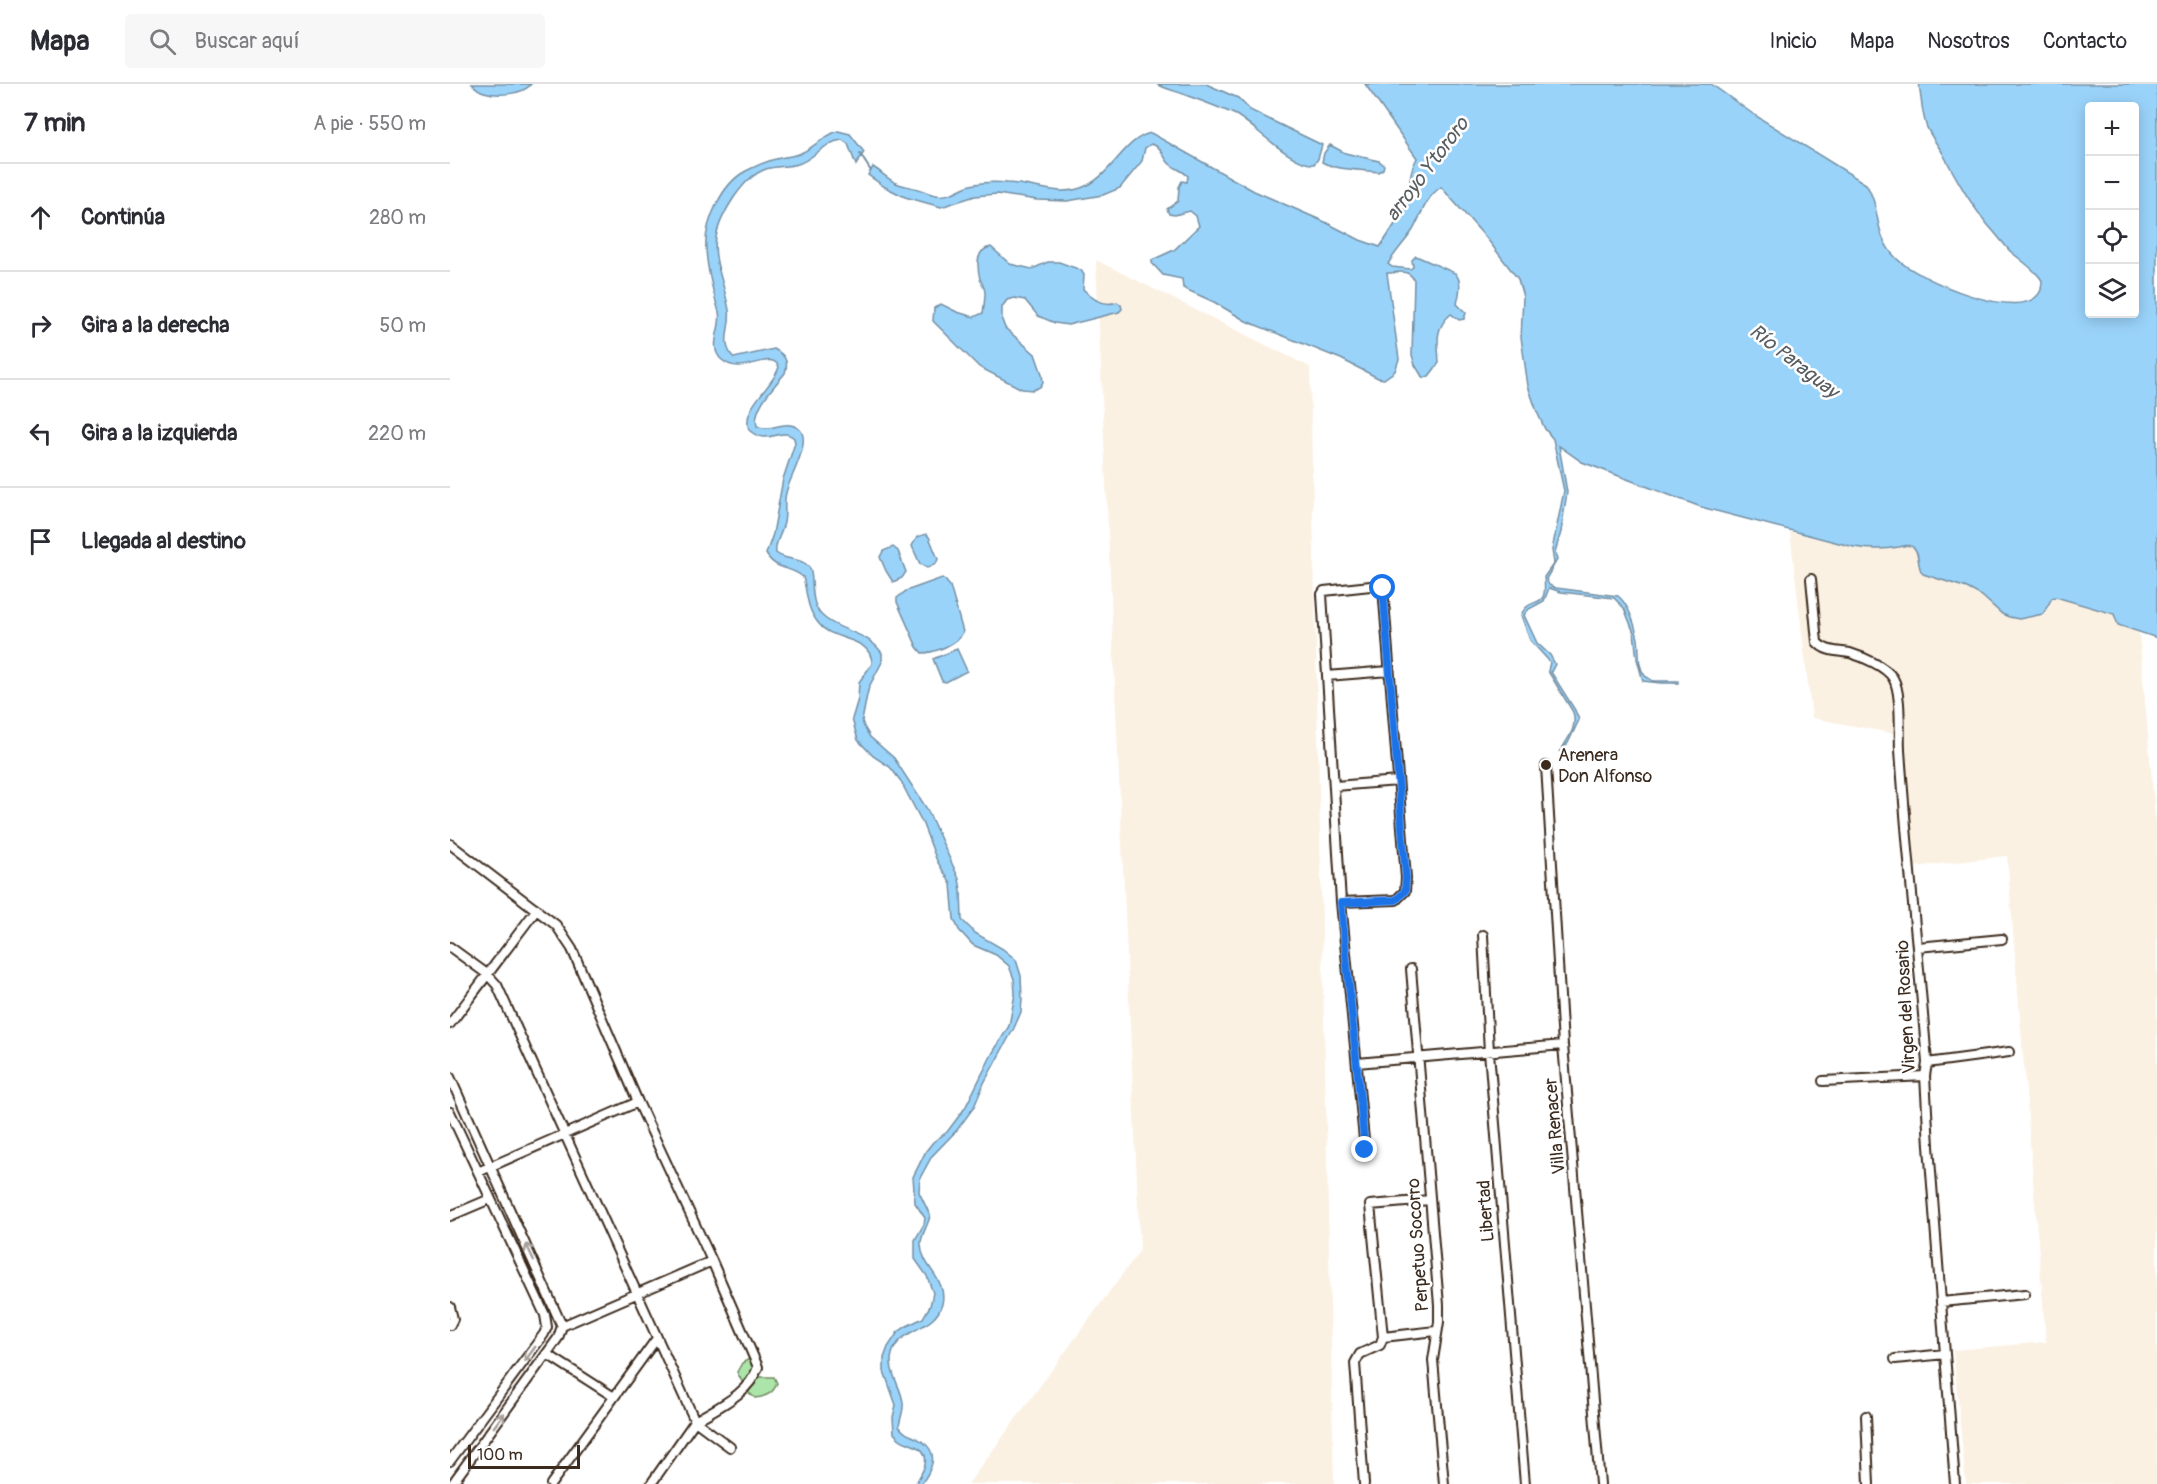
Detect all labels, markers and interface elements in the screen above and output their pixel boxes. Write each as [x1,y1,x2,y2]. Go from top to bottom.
search box [125,14,545,68]
text: Mapa [30,24,89,59]
icon: search [146,25,179,58]
text: Buscar aquí [194,27,300,55]
text: Inicio [1770,28,1817,55]
text: Mapa [1850,28,1894,55]
text: Nosotros [1927,28,2010,55]
text: Contacto [2043,28,2127,55]
map controls [2085,102,2139,318]
button: + [2085,102,2139,156]
text: 7 min [24,107,86,139]
text: A pie · 550 m [313,111,426,136]
water label: arroyo Ytororo [1380,111,1475,226]
button: − [2085,156,2139,210]
icon: ahead [24,201,57,234]
text: Continúa [81,203,165,231]
text: 280 m [369,205,426,230]
button: locate [2085,210,2139,264]
button: layers [2085,264,2139,318]
icon: right [24,309,57,342]
text: Gira a la derecha [81,311,229,339]
text: 50 m [379,313,426,338]
water label: Río Paraguay [1744,318,1845,405]
icon: left [24,417,57,450]
text: Gira a la izquierda [81,419,238,447]
text: 220 m [368,421,426,446]
icon: arrive [24,525,57,558]
text: Llegada al destino [81,527,246,555]
route start [1369,574,1395,600]
place label: Arenera Don Alfonso [1558,744,1652,788]
marker: Arenera Don Alfonso [1539,758,1553,772]
street label: Virgen del Rosario [1891,939,1921,1074]
street label: Villa Renacer [1539,1076,1571,1175]
route end [1351,1136,1377,1162]
street label: Perpetuo Socorro [1402,1177,1434,1312]
street label: Libertad [1472,1179,1500,1243]
one-way arrow [523,1243,535,1261]
one-way arrow [523,1345,536,1361]
one-way arrow [493,1412,505,1428]
scale bar [468,1442,580,1470]
text: 100 m [477,1445,523,1465]

